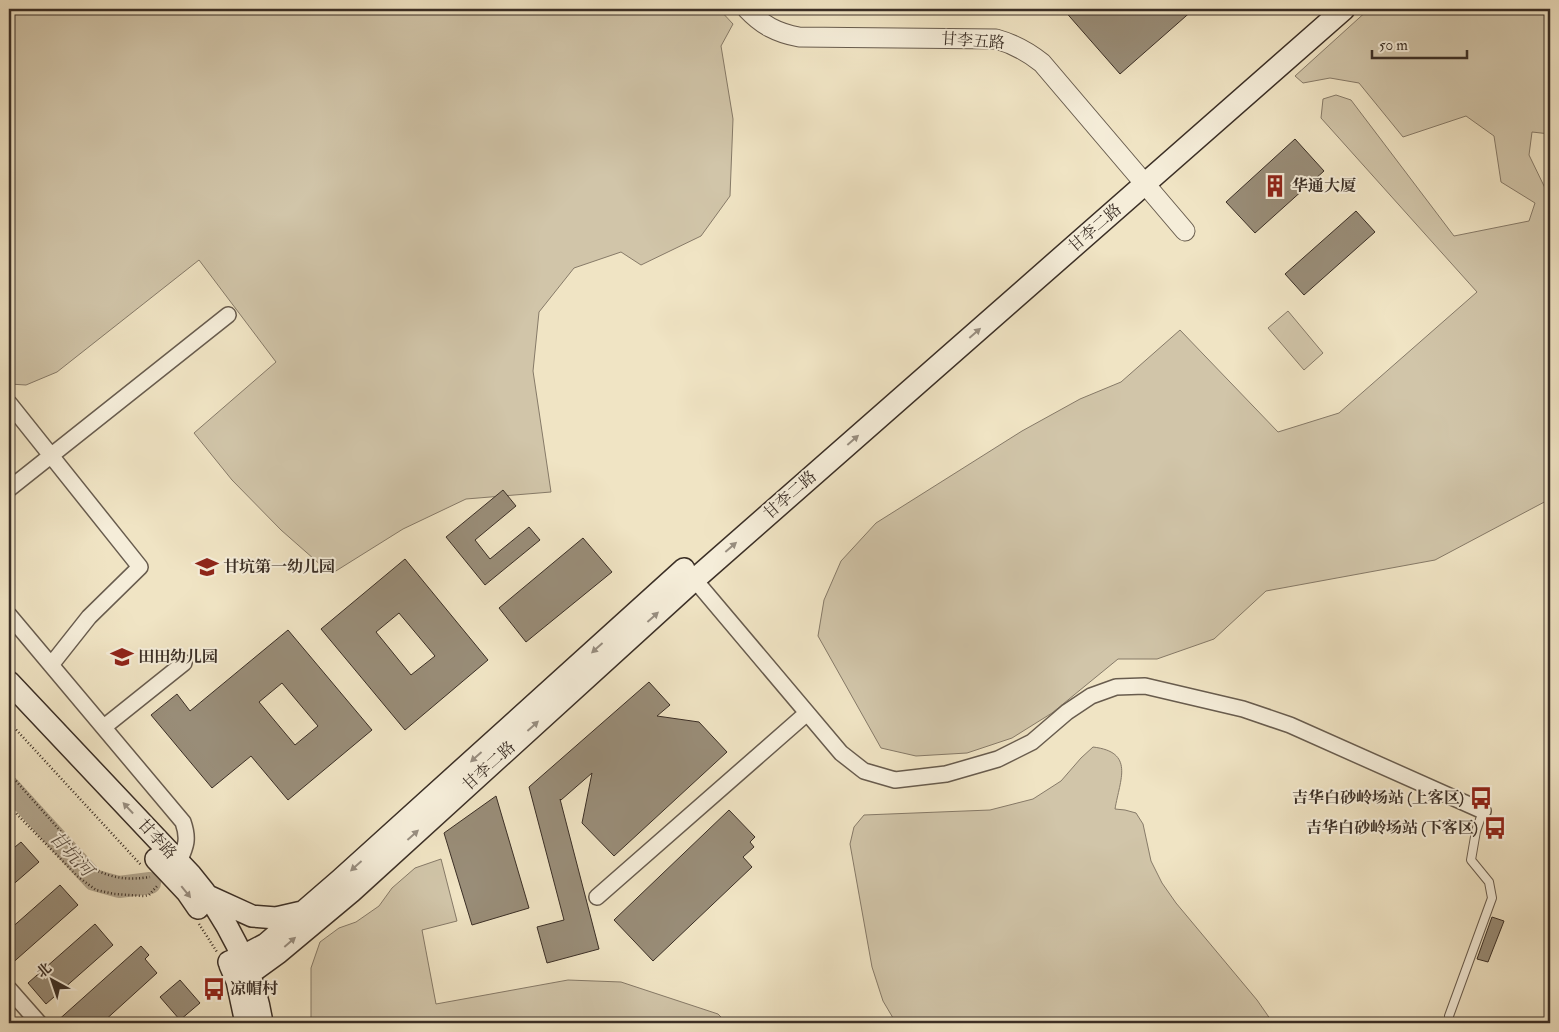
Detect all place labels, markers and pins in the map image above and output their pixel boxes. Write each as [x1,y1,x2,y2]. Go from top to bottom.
building icon: 华通大厦 [1262,173,1288,199]
place label: 华通大厦 [1292,176,1356,196]
school or university icon: 甘坑第一幼儿园 [194,554,220,580]
place label: 甘坑第一幼儿园 [223,557,335,577]
school or university icon: 田田幼儿园 [109,644,135,670]
place label: 田田幼儿园 [138,647,218,667]
bus stop icon: 吉华白砂岭场站 (上客区) [1468,785,1494,811]
place label: 吉华白砂岭场站 (上客区) [1292,788,1464,808]
bus stop icon: 吉华白砂岭场站 (下客区) [1482,815,1508,841]
place label: 吉华白砂岭场站 (下客区) [1306,818,1478,838]
bus stop icon: 凉帽村 [201,976,227,1002]
place label: 凉帽村 [230,979,278,999]

